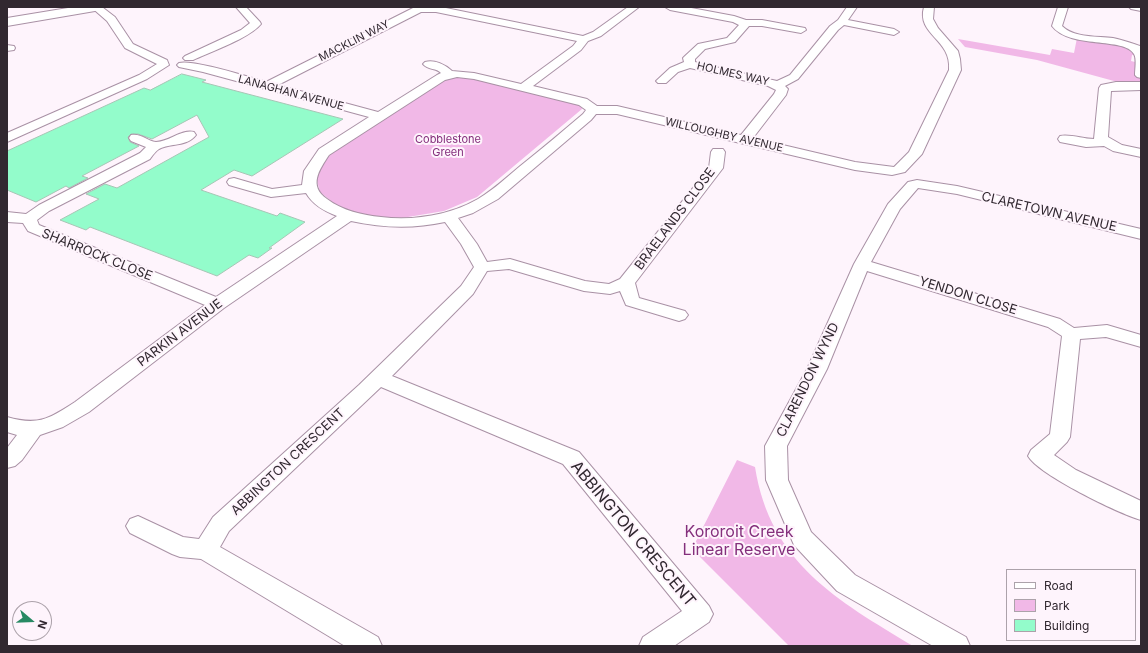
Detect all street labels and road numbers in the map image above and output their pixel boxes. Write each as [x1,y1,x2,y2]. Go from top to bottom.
street label: MACKLIN WAY [316,18,392,64]
street label: HOLMES WAY [695,59,771,89]
street label: LANAGHAN AVENUE [237,73,345,113]
street label: WILLOUGHBY AVENUE [664,115,784,155]
street label: BRAELANDS CLOSE [632,165,718,273]
street label: CLARETOWN AVENUE [980,189,1118,235]
street label: SHARROCK CLOSE [39,226,155,284]
street label: YENDON CLOSE [917,274,1019,318]
street label: PARKIN AVENUE [134,296,226,370]
street label: CLARENDON WYND [774,320,842,440]
street label: ABBINGTON CRESCENT [228,405,348,519]
street label: ABBINGTON CRESCENT [567,457,699,611]

